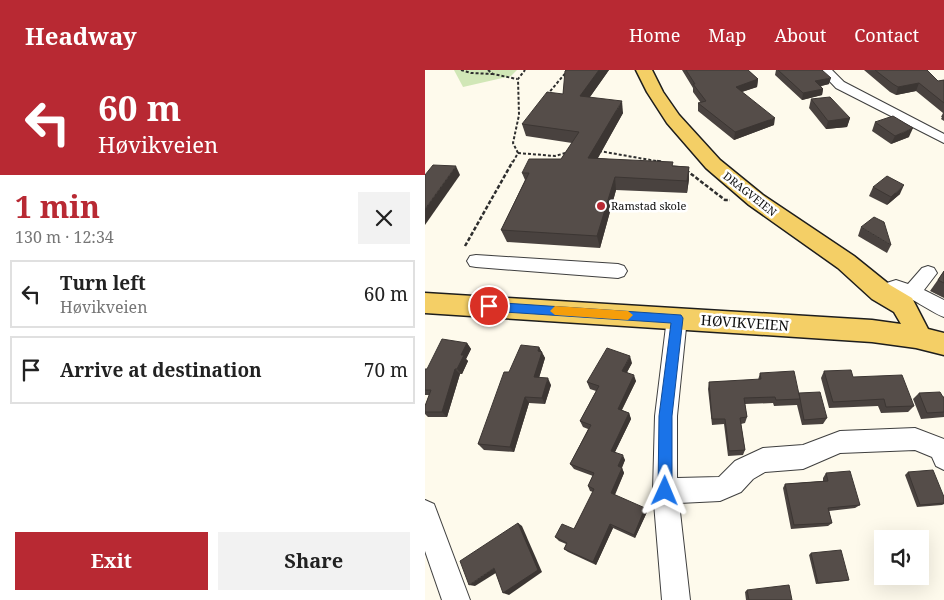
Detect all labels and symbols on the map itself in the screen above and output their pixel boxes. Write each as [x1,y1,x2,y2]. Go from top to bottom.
street label: DRAGVEIEN [720,168,781,220]
place label: Ramstad skole [611,198,686,213]
marker: Ramstad skole [595,200,607,212]
pin [468,285,510,327]
street label: HØVIKVEIEN [700,310,790,335]
position arrow [638,464,690,516]

